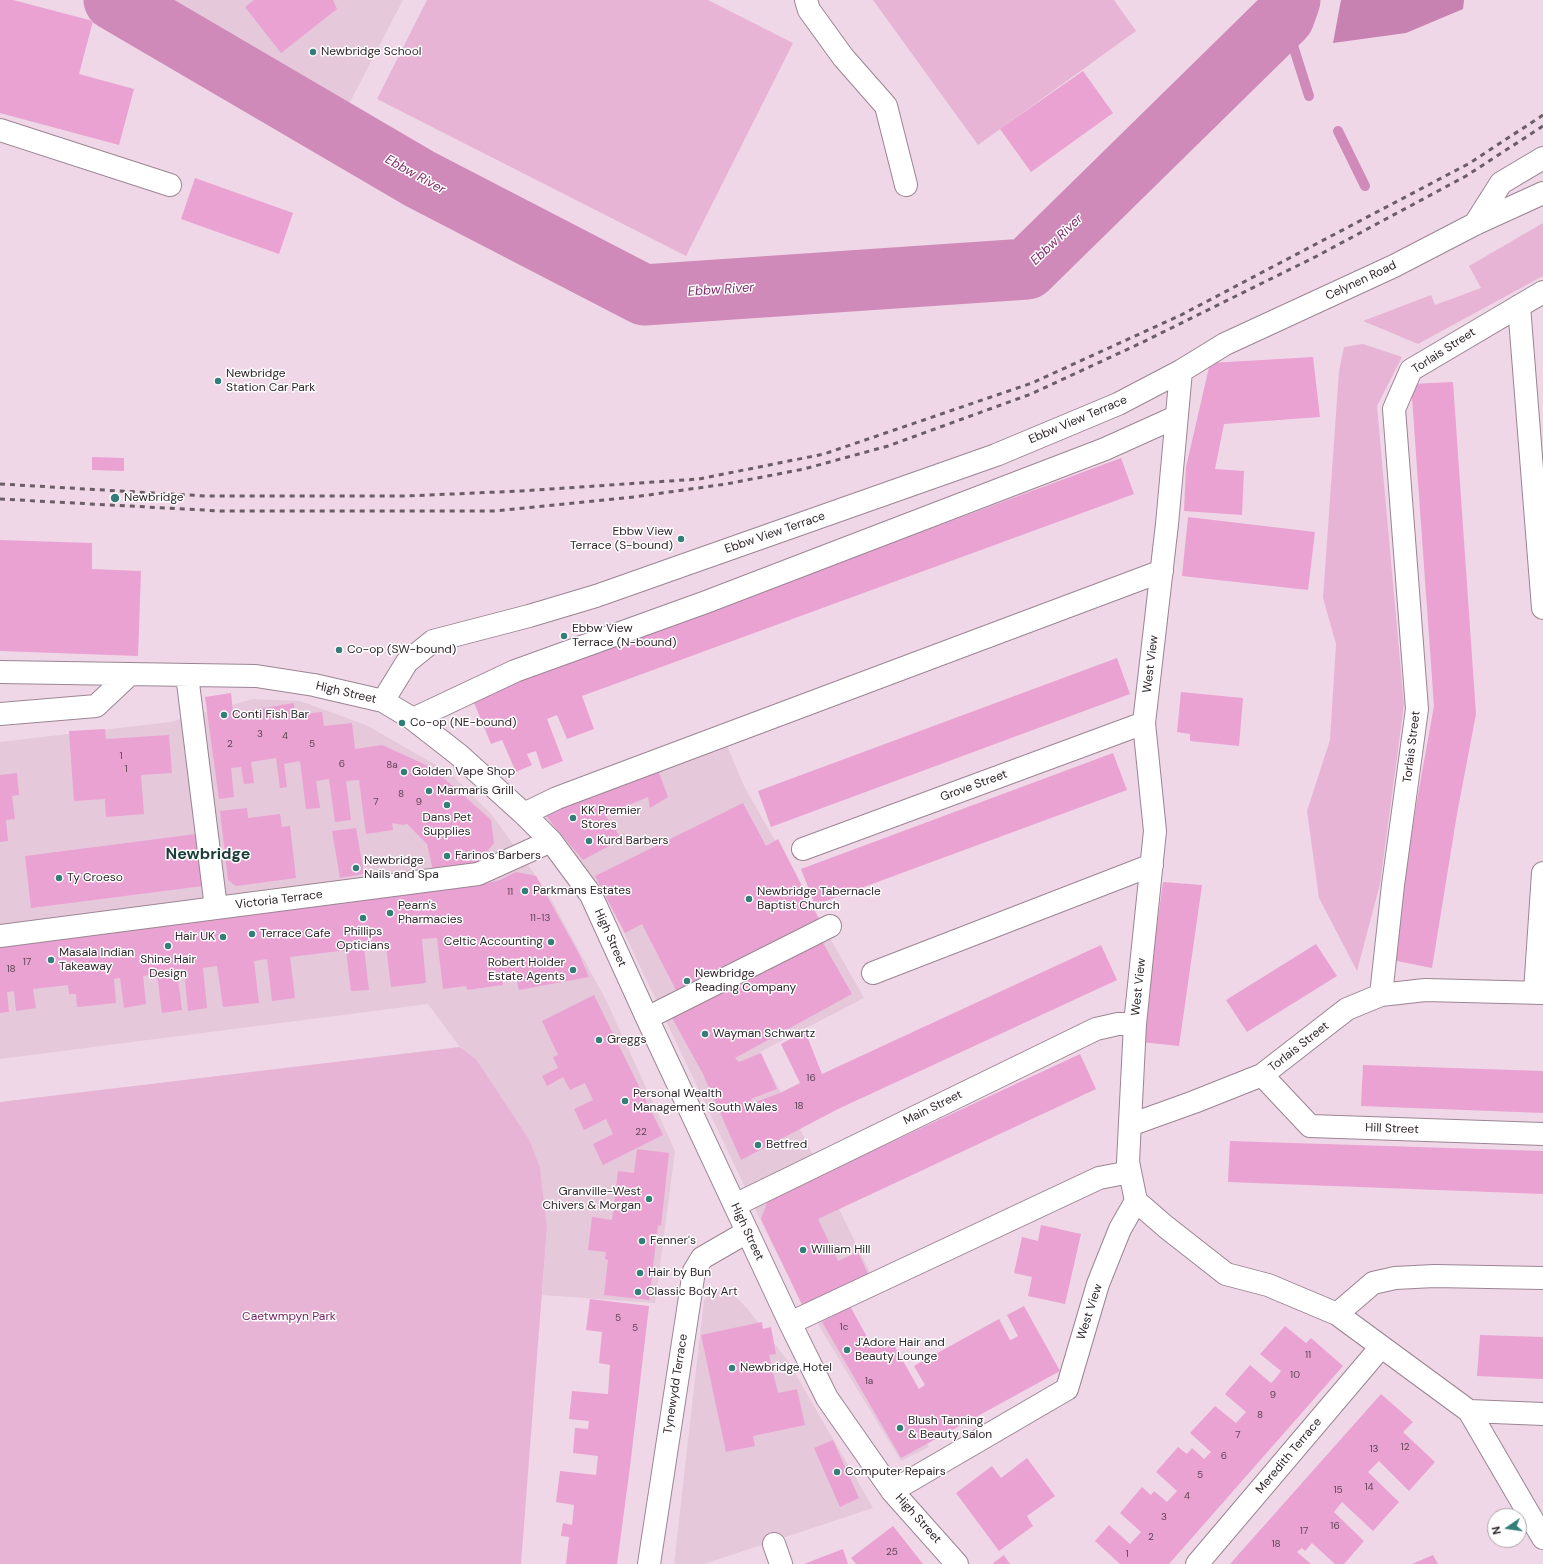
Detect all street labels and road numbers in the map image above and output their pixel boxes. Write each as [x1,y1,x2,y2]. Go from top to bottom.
street label: Celynen Road [1323,258,1399,304]
street label: Torlais Street [1410,325,1478,377]
street label: Ebbw View Terrace [1027,393,1129,447]
street label: Ebbw View Terrace [723,509,827,557]
street label: West View [1140,634,1162,694]
street label: High Street [314,679,378,707]
street label: Torlais Street [1400,710,1424,784]
street label: Grove Street [939,767,1009,805]
street label: Victoria Terrace [235,888,323,912]
street label: High Street [591,907,629,969]
street label: West View [1129,957,1149,1017]
street label: Torlais Street [1266,1019,1332,1075]
street label: Main Street [901,1088,965,1128]
street label: Hill Street [1365,1121,1419,1137]
street label: High Street [727,1201,767,1263]
street label: West View [1074,1282,1106,1342]
street label: Tynewydd Terrace [661,1333,691,1435]
street label: Meredith Terrace [1253,1415,1325,1497]
street label: High Street [892,1491,944,1547]

